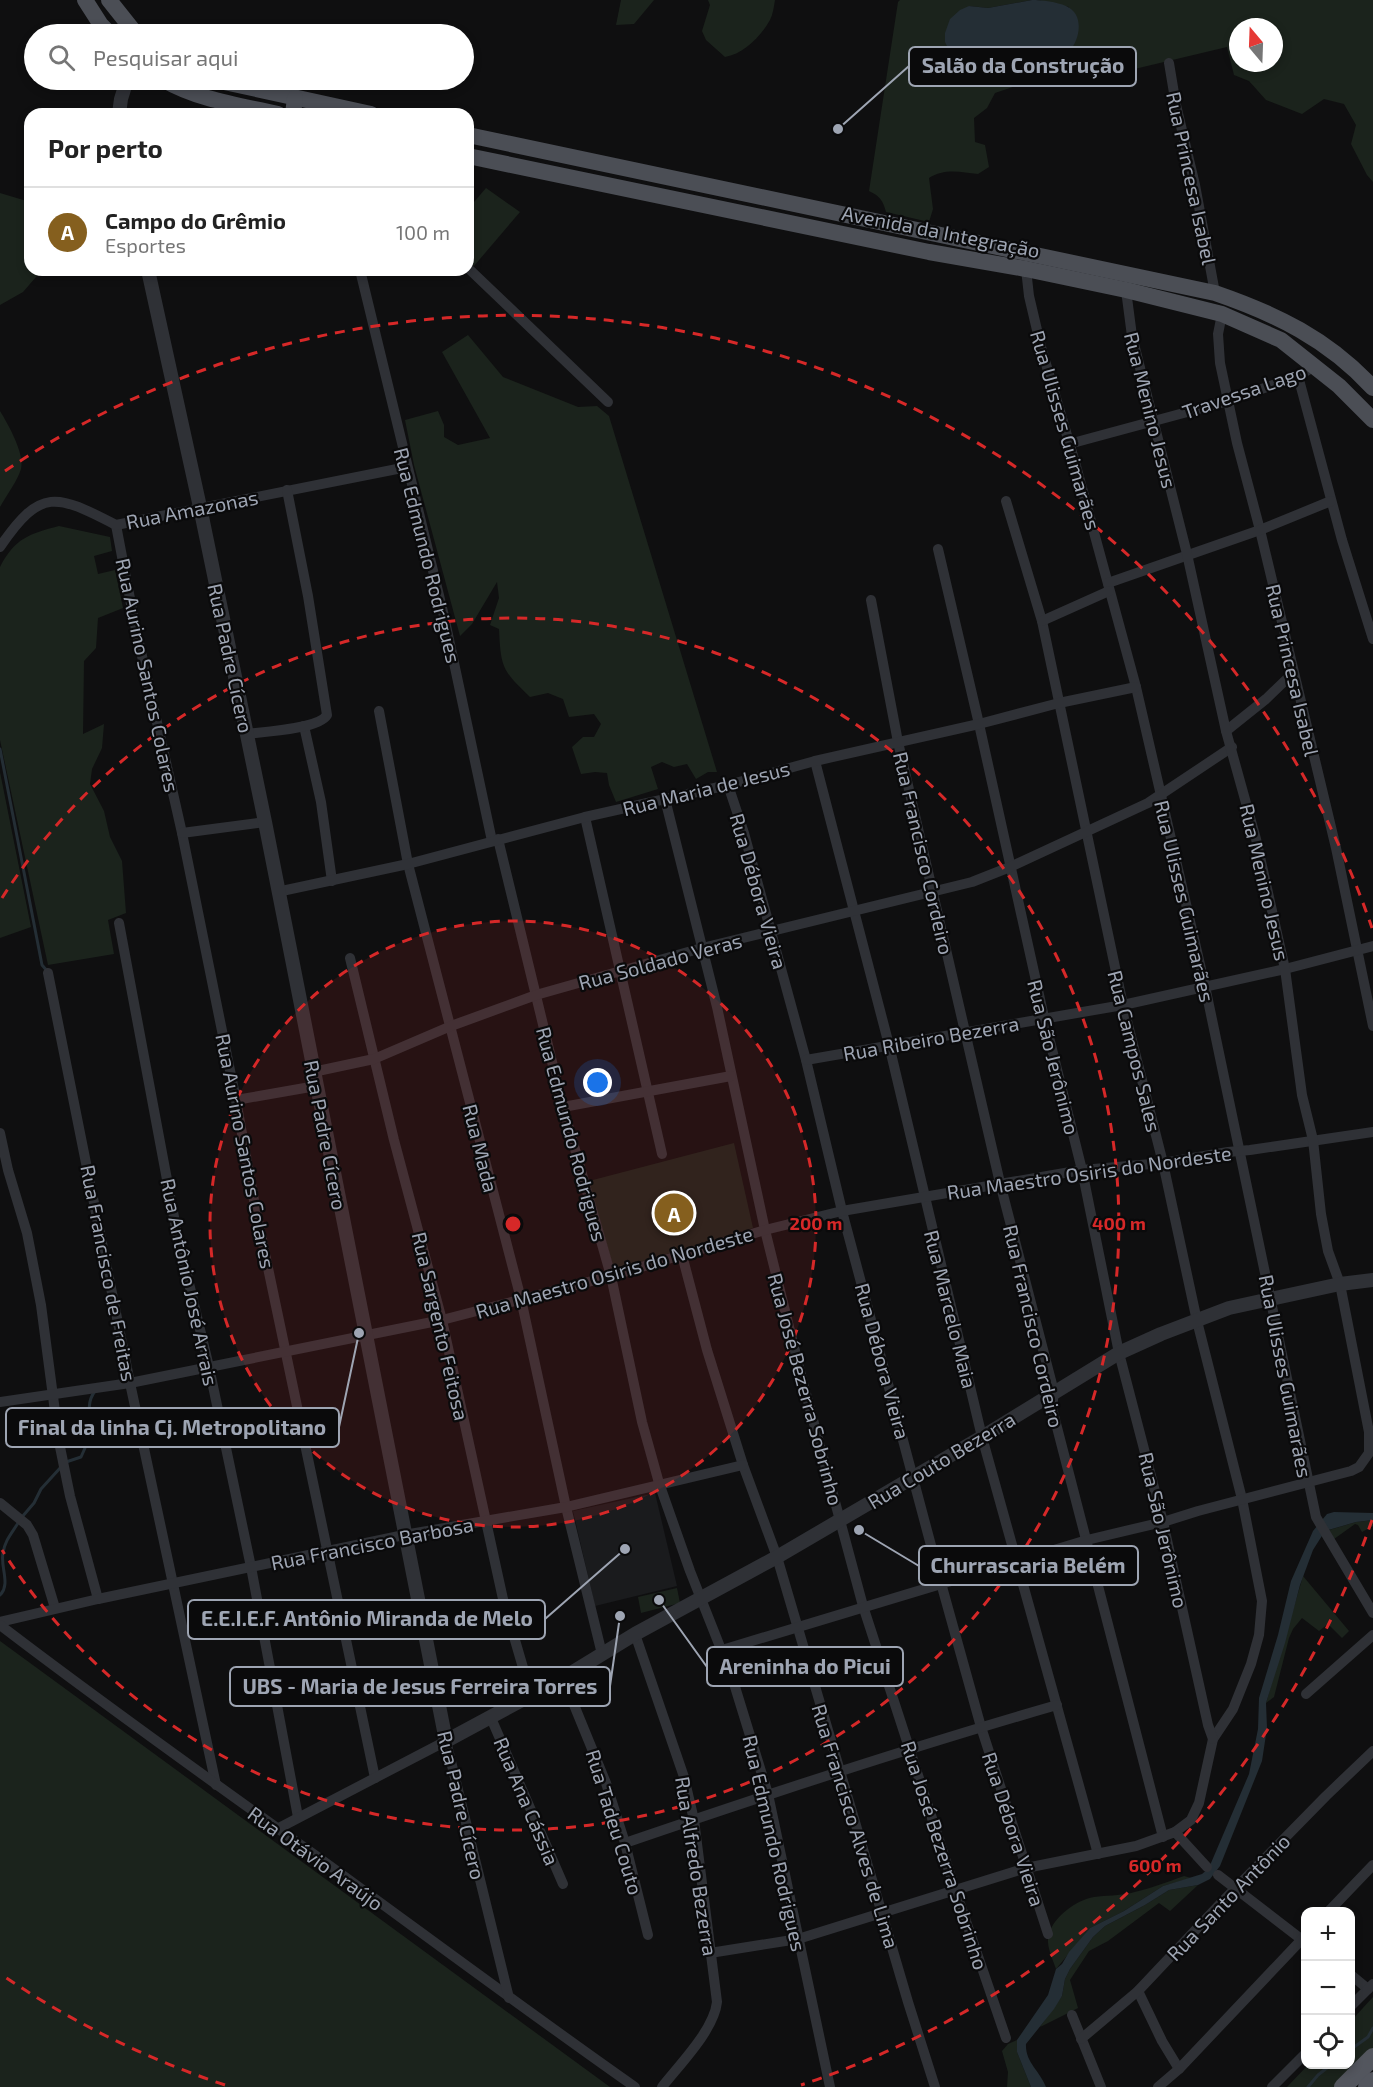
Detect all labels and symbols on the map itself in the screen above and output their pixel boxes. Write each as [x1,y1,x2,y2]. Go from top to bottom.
north arrow [1229,18,1283,72]
callout: Salão da Construção [909,47,1136,86]
text: Salão da Construção [922,52,1124,79]
street label: Rua Princesa Isabel [1162,89,1222,267]
street label: Avenida da Integração [840,200,1042,263]
street label: Rua Ulisses Guimarães [1026,327,1106,533]
street label: Rua Menino Jesus [1120,329,1182,491]
street label: Travessa Lago [1179,359,1309,423]
street label: Rua Edmundo Rodrigues [390,445,466,665]
street label: Rua Amazonas [124,484,260,534]
street label: Rua Aurino Santos Colares [111,556,185,794]
street label: Rua Padre Cícero [203,581,259,735]
street label: Rua Princesa Isabel [1262,582,1325,759]
street label: Rua Francisco Cordeiro [889,749,959,957]
street label: Rua Maria de Jesus [620,756,792,820]
street label: Rua Ulisses Guimarães [1150,798,1220,1004]
street label: Rua Menino Jesus [1235,801,1295,963]
street label: Rua Débora Vieira [725,810,793,972]
street label: Rua Soldado Veras [576,928,744,994]
street label: Rua Campos Sales [1103,968,1167,1134]
street label: Rua São Jerônimo [1023,977,1085,1137]
street label: Rua Ribeiro Bezerra [841,1011,1021,1065]
street label: Rua Edmundo Rodrigues [532,1024,612,1244]
street label: Rua Aurino Santos Colares [211,1032,281,1270]
street label: Rua Padre Cícero [300,1058,352,1212]
your location [583,1068,612,1097]
street label: Rua Mada [458,1101,504,1195]
street label: Rua Maestro Osiris do Nordeste [945,1140,1233,1204]
street label: Rua Francisco de Freitas [76,1163,142,1383]
street label: Rua Antônio José Arrais [156,1176,224,1388]
pin: A [654,1190,694,1236]
text: 200 m [790,1212,842,1234]
text: 400 m [1092,1212,1146,1234]
centre of rings [503,1214,523,1234]
street label: Rua Maestro Osiris do Nordeste [473,1221,755,1323]
street label: Rua Francisco Cordeiro [999,1222,1069,1430]
street label: Rua Marcelo Maia [920,1227,982,1391]
street label: Rua Sargento Feitosa [408,1230,474,1422]
street label: Rua José Bezerra Sobrinho [763,1270,849,1508]
street label: Rua Ulisses Guimarães [1255,1272,1317,1480]
street label: Rua Débora Vieira [851,1280,915,1442]
street label: Rua Couto Bezerra [863,1406,1019,1514]
callout: Final da linha Cj. Metropolitano [6,1408,339,1447]
text: Final da linha Cj. Metropolitano [18,1414,326,1439]
street label: Rua São Jerônimo [1134,1450,1194,1610]
street label: Rua Francisco Barbosa [269,1512,475,1574]
callout: Churrascaria Belém [919,1546,1138,1585]
text: Churrascaria Belém [931,1552,1125,1577]
callout: E.E.I.E.F. Antônio Miranda de Melo [188,1600,545,1639]
text: E.E.I.E.F. Antônio Miranda de Melo [201,1605,533,1630]
callout: Areninha do Picui [707,1647,903,1686]
text: Areninha do Picui [719,1653,891,1678]
callout: UBS - Maria de Jesus Ferreira Torres [230,1667,610,1706]
text: UBS - Maria de Jesus Ferreira Torres [242,1673,598,1698]
street label: Rua Francisco Alves de Lima [807,1701,905,1951]
street label: Rua Padre Cícero [433,1728,491,1882]
street label: Rua Ana Cássia [489,1733,565,1869]
street label: Rua Edmundo Rodrigues [738,1733,812,1953]
street label: Rua José Bezerra Sobrinho [897,1737,993,1973]
street label: Rua Tadeu Couto [581,1746,649,1898]
street label: Rua Débora Vieira [978,1749,1050,1909]
street label: Rua Alfredo Bezerra [671,1774,723,1958]
street label: Rua Otávio Araújo [244,1801,388,1915]
street label: Rua Santo Antônio [1161,1829,1295,1965]
text: 600 m [1128,1854,1182,1876]

